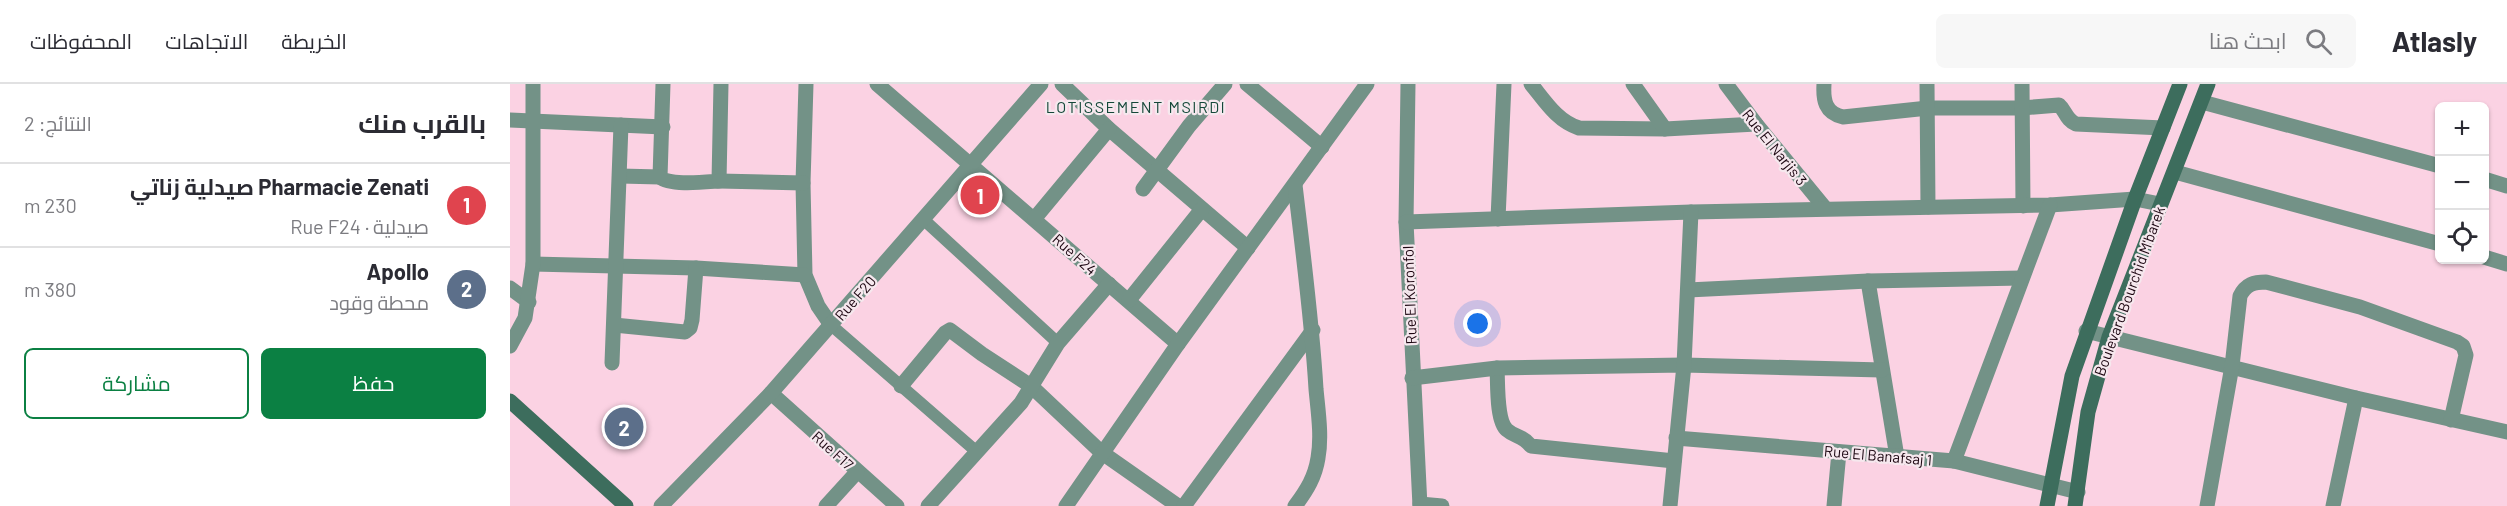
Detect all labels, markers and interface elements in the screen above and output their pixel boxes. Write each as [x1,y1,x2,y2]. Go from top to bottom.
search box [1936,14,2356,68]
text: Atlasly [2392,24,2477,58]
icon: search [2302,25,2335,58]
text: ابحث هنا [2209,27,2287,53]
text: المحفوظات [30,28,132,53]
text: الاتجاهات [165,28,248,53]
text: الخريطة [281,28,347,53]
district label: LOTISSEMENT MSIRDI [1046,97,1226,116]
map controls [2435,102,2489,264]
button: + [2435,102,2489,156]
street label: Rue El Narjis 3 [1739,105,1811,189]
text: بالقرب منك [358,107,486,138]
text: النتائج: 2 [24,111,92,135]
button: − [2435,156,2489,210]
pin: 1 [960,172,1000,218]
text: Pharmacie Zenati صيدلية زناتي [130,173,429,199]
text: 230 m [24,193,77,217]
text: 1 [463,193,470,217]
street label: Boulevard Bourchid M'barek [2090,203,2168,378]
button: locate [2435,210,2489,264]
text: صيدلية · Rue F24 [290,214,429,238]
street label: Rue F24 [1049,230,1101,278]
street label: Rue El Koronfol [1398,245,1420,345]
text: Apollo [367,258,429,284]
street label: Rue F20 [831,272,879,324]
text: 380 m [24,277,77,301]
text: 2 [461,277,472,301]
text: محطة وقود [329,290,429,314]
your location [1463,309,1492,338]
button: مشاركة [24,348,249,419]
button: حفظ [261,348,486,419]
pin: 2 [604,404,644,450]
street label: Rue F17 [809,427,857,473]
street label: Rue El Banafsaj 1 [1823,441,1933,469]

